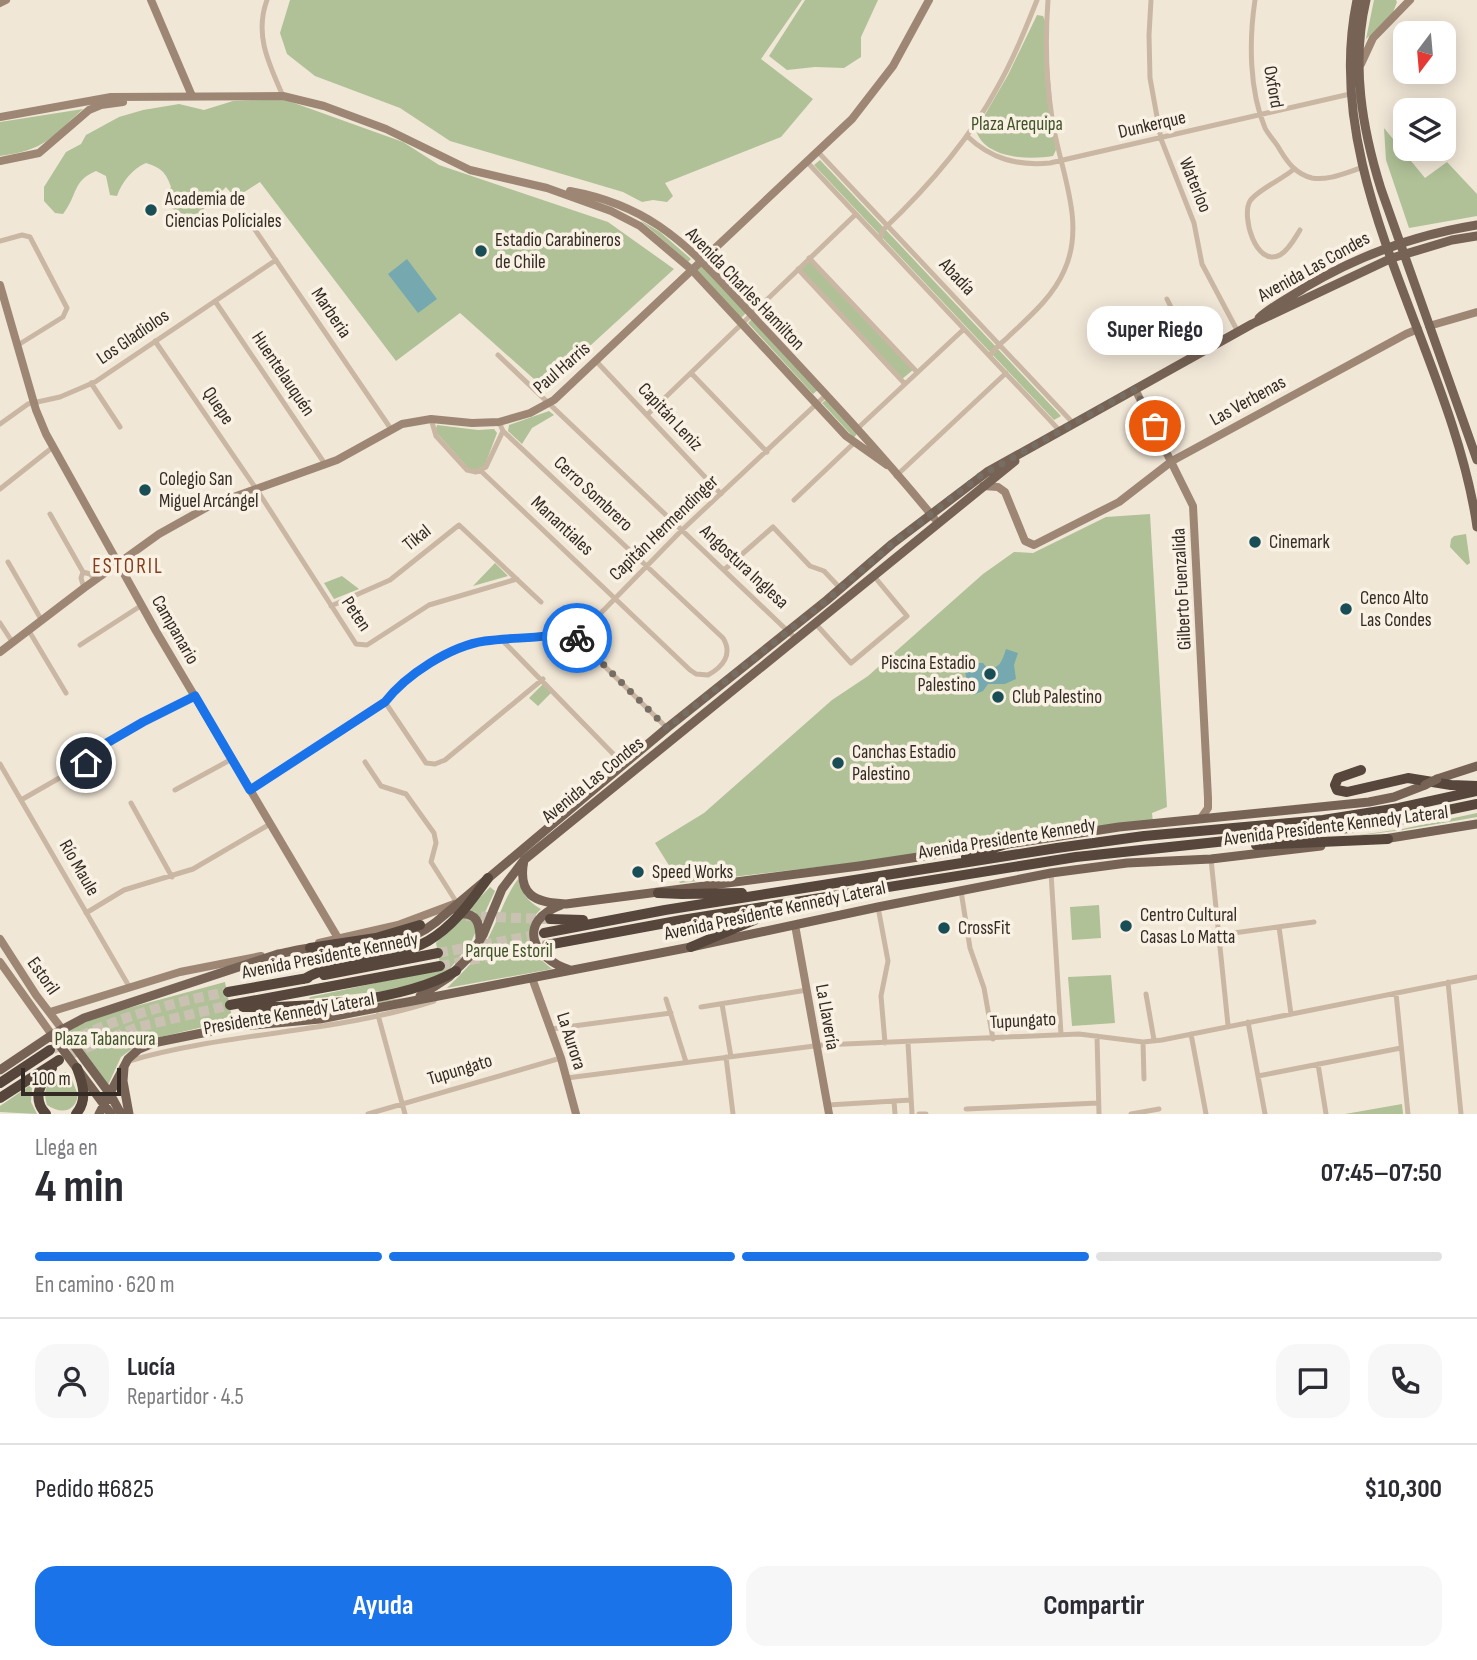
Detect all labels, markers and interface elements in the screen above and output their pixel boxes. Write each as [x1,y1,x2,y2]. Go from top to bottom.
north arrow [1393,21,1456,84]
map controls [1393,21,1456,161]
street label: Oxford [1258,64,1288,110]
button: layers [1393,98,1456,161]
street label: Dunkerque [1116,106,1188,144]
park label: Plaza Arequipa [971,113,1063,136]
street label: Waterloo [1174,154,1216,216]
place label: Academia de Ciencias Policiales [164,188,282,233]
marker: Academia de Ciencias Policiales [143,202,159,218]
street label: Avenida Charles Hamilton [680,222,809,355]
street label: Avenida Las Condes [1253,227,1374,308]
place label: Estadio Carabineros de Chile [495,229,621,274]
marker: Estadio Carabineros de Chile [473,243,489,259]
street label: Abadía [933,253,980,300]
street label: Marberia [306,283,356,343]
street label: Los Gladiolos [92,304,174,370]
callout: Super Riego [1087,307,1223,356]
text: Super Riego [1107,316,1203,344]
street label: Huentelauquén [246,327,320,421]
street label: Paul Harris [529,337,595,399]
street label: Las Verbenas [1206,371,1290,431]
street label: Capitán Leniz [633,378,707,456]
street label: Quepe [197,383,239,429]
pin [1125,396,1185,456]
icon: bag [1136,407,1174,445]
street label: Cerro Sombrero [549,451,637,537]
place label: Colegio San Miguel Arcángel [159,468,259,513]
street label: Capitán Hermendinger [605,470,724,586]
marker: Colegio San Miguel Arcángel [137,482,153,498]
street label: Manantiales [526,491,598,561]
street label: Angostura Inglesa [694,519,793,614]
street label: Tikal [398,520,436,556]
street label: Gilberto Fuenzalida [1167,527,1197,651]
place label: Cinemark [1269,531,1330,554]
marker: Cinemark [1247,534,1263,550]
district label: ESTORIL [92,554,164,579]
place label: Cenco Alto Las Condes [1360,587,1432,632]
street label: Campanario [146,591,204,669]
street label: Peten [336,592,376,636]
marker: Cenco Alto Las Condes [1338,601,1354,617]
courier [542,603,612,673]
icon: bike [558,619,596,657]
place label: Piscina Estadio Palestino [881,652,976,697]
marker: Piscina Estadio Palestino [982,666,998,682]
place label: Club Palestino [1012,686,1102,709]
marker: Club Palestino [990,689,1006,705]
street label: Avenida Las Condes [537,732,649,829]
pin [56,733,116,793]
place label: Canchas Estadio Palestino [852,741,956,786]
icon: home [67,744,105,782]
marker: Canchas Estadio Palestino [830,755,846,771]
street label: Avenida Presidente Kennedy Lateral [1222,801,1449,851]
street label: Avenida Presidente Kennedy [916,814,1098,865]
street label: Río Maule [54,836,104,900]
place label: Speed Works [652,861,734,884]
marker: Speed Works [630,864,646,880]
street label: Avenida Presidente Kennedy Lateral [661,876,888,946]
place label: Centro Cultural Casas Lo Matta [1140,904,1237,949]
place label: CrossFit [958,917,1011,940]
marker: Centro Cultural Casas Lo Matta [1118,918,1134,934]
marker: CrossFit [936,920,952,936]
street label: Avenida Presidente Kennedy [239,928,421,985]
park label: Parque Estoril [465,940,553,963]
street label: Estoril [22,953,64,999]
street label: La Llavería [810,982,844,1052]
street label: Presidente Kennedy Lateral [202,988,376,1040]
street label: Tupungato [989,1008,1057,1034]
street label: La Aurora [551,1009,591,1073]
park label: Plaza Tabancura [54,1028,156,1051]
street label: Tupungato [425,1049,495,1091]
scale bar [21,1065,121,1097]
text: 100 m [32,1068,71,1091]
text: Llega en [35,1134,98,1162]
text: 07:45–07:50 [1321,1158,1442,1189]
text: 4 min [35,1160,124,1215]
text: En camino · 620 m [35,1271,175,1299]
button: person [35,1344,109,1418]
button: chat [1276,1344,1350,1418]
button: phone [1368,1344,1442,1418]
text: Lucía [127,1352,175,1383]
text: Repartidor · 4.5 [127,1383,244,1411]
text: Pedido #6825 [35,1474,154,1505]
text: $10,300 [1364,1474,1442,1505]
button: Ayuda [35,1566,732,1646]
button: Compartir [746,1566,1442,1646]

